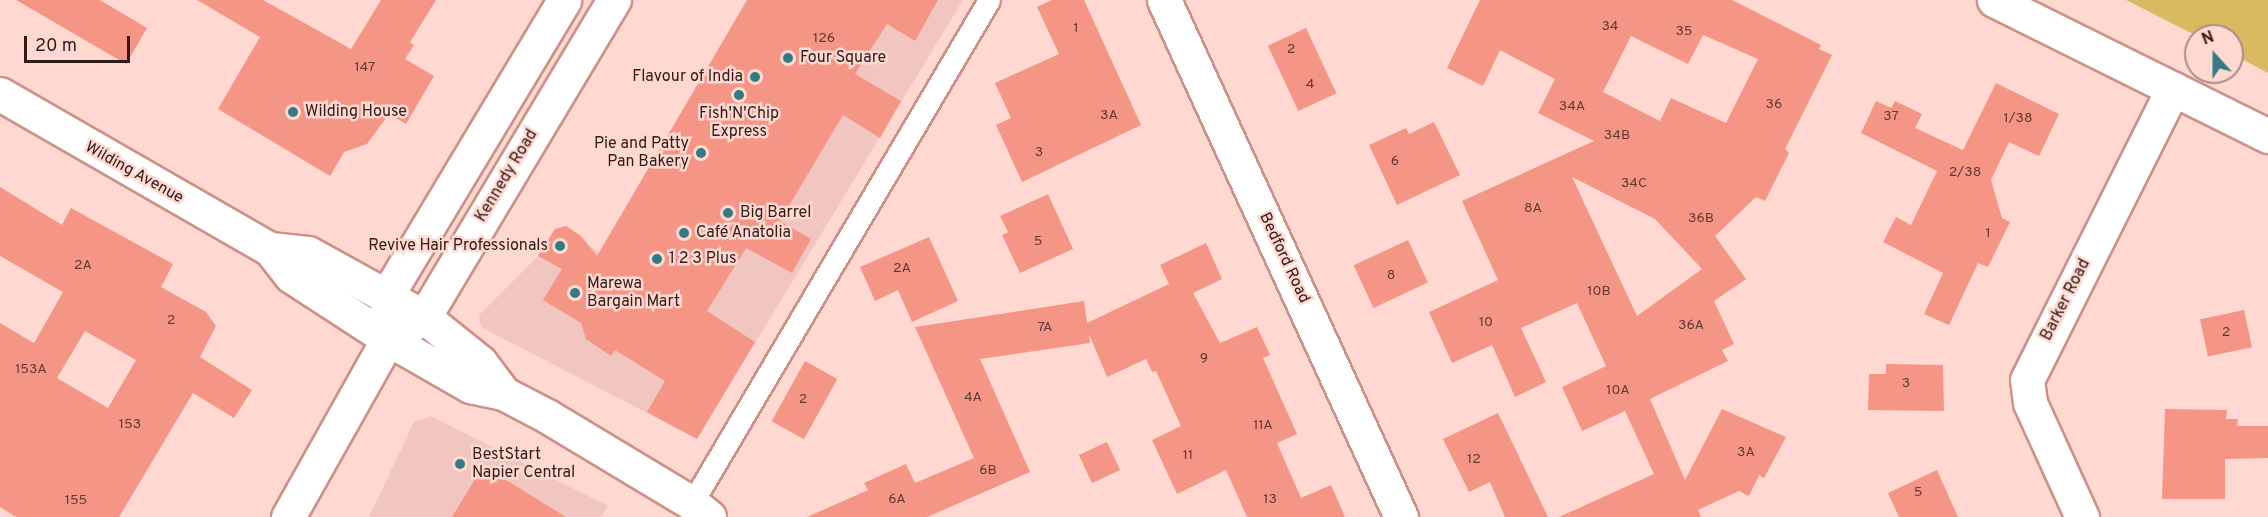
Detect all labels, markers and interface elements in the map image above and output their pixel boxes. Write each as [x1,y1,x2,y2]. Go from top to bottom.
house number: 34 [1601,19,1619,35]
house number: 1 [1073,21,1079,37]
scale bar [27,24,134,62]
house number: 35 [1675,24,1693,40]
north arrow [2184,24,2244,84]
text: N [2199,28,2217,50]
house number: 126 [813,31,835,47]
text: 20 m [35,35,77,58]
house number: 2 [1287,42,1295,58]
place label: Four Square [800,48,886,68]
marker: Four Square [781,51,795,65]
house number: 147 [355,60,375,76]
place label: Flavour of India [632,67,743,87]
marker: Flavour of India [748,70,762,84]
house number: 4 [1306,77,1314,93]
marker: Fish'N'Chip Express [732,88,746,102]
house number: 36 [1766,97,1782,113]
house number: 34A [1559,99,1585,115]
place label: Wilding House [305,102,407,122]
place label: Fish'N'Chip Express [699,104,779,142]
marker: Wilding House [286,105,300,119]
house number: 3A [1100,108,1118,124]
house number: 37 [1883,109,1899,125]
house number: 1/38 [2003,111,2033,127]
street label: Kennedy Road [472,126,542,226]
house number: 34B [1604,128,1630,144]
place label: Pie and Patty Pan Bakery [594,134,689,172]
street label: Wilding Avenue [81,138,187,208]
house number: 3 [1035,145,1043,161]
marker: Pie and Patty Pan Bakery [694,146,708,160]
house number: 6 [1391,154,1399,170]
house number: 2/38 [1949,165,1981,181]
house number: 34C [1621,176,1647,192]
house number: 8A [1524,201,1542,217]
place label: Big Barrel [740,203,811,223]
marker: Big Barrel [721,206,735,220]
street label: Bedford Road [1255,210,1313,306]
house number: 36B [1688,211,1714,227]
place label: Café Anatolia [696,223,792,243]
marker: Café Anatolia [677,226,691,240]
house number: 1 [1985,226,1991,242]
house number: 5 [1034,234,1042,250]
place label: Revive Hair Professionals [368,236,548,256]
marker: Revive Hair Professionals [553,239,567,253]
place label: 1 2 3 Plus [669,249,736,269]
marker: 1 2 3 Plus [650,252,664,266]
street label: Barker Road [2037,256,2095,344]
house number: 2A [74,258,92,274]
house number: 2A [893,261,911,277]
house number: 8 [1387,268,1395,284]
place label: Marewa Bargain Mart [587,274,680,312]
house number: 10B [1587,284,1611,300]
marker: Marewa Bargain Mart [568,286,582,300]
house number: 2 [167,313,175,329]
house number: 10 [1479,315,1493,331]
house number: 36A [1678,318,1704,334]
house number: 7A [1037,320,1053,336]
house number: 2 [2222,325,2230,341]
house number: 9 [1200,351,1208,367]
house number: 153A [15,362,47,378]
house number: 3 [1902,376,1910,392]
house number: 10A [1606,383,1630,399]
house number: 4A [964,390,982,406]
house number: 2 [799,392,807,408]
house number: 153 [119,417,141,433]
house number: 11A [1253,418,1273,434]
place label: BestStart Napier Central [472,445,575,483]
house number: 3A [1737,445,1755,461]
house number: 11 [1183,448,1193,464]
house number: 12 [1467,452,1481,468]
marker: BestStart Napier Central [453,457,467,471]
house number: 6B [979,463,997,479]
house number: 5 [1914,485,1922,501]
house number: 6A [888,492,906,508]
house number: 13 [1263,492,1277,508]
house number: 155 [65,493,87,509]

